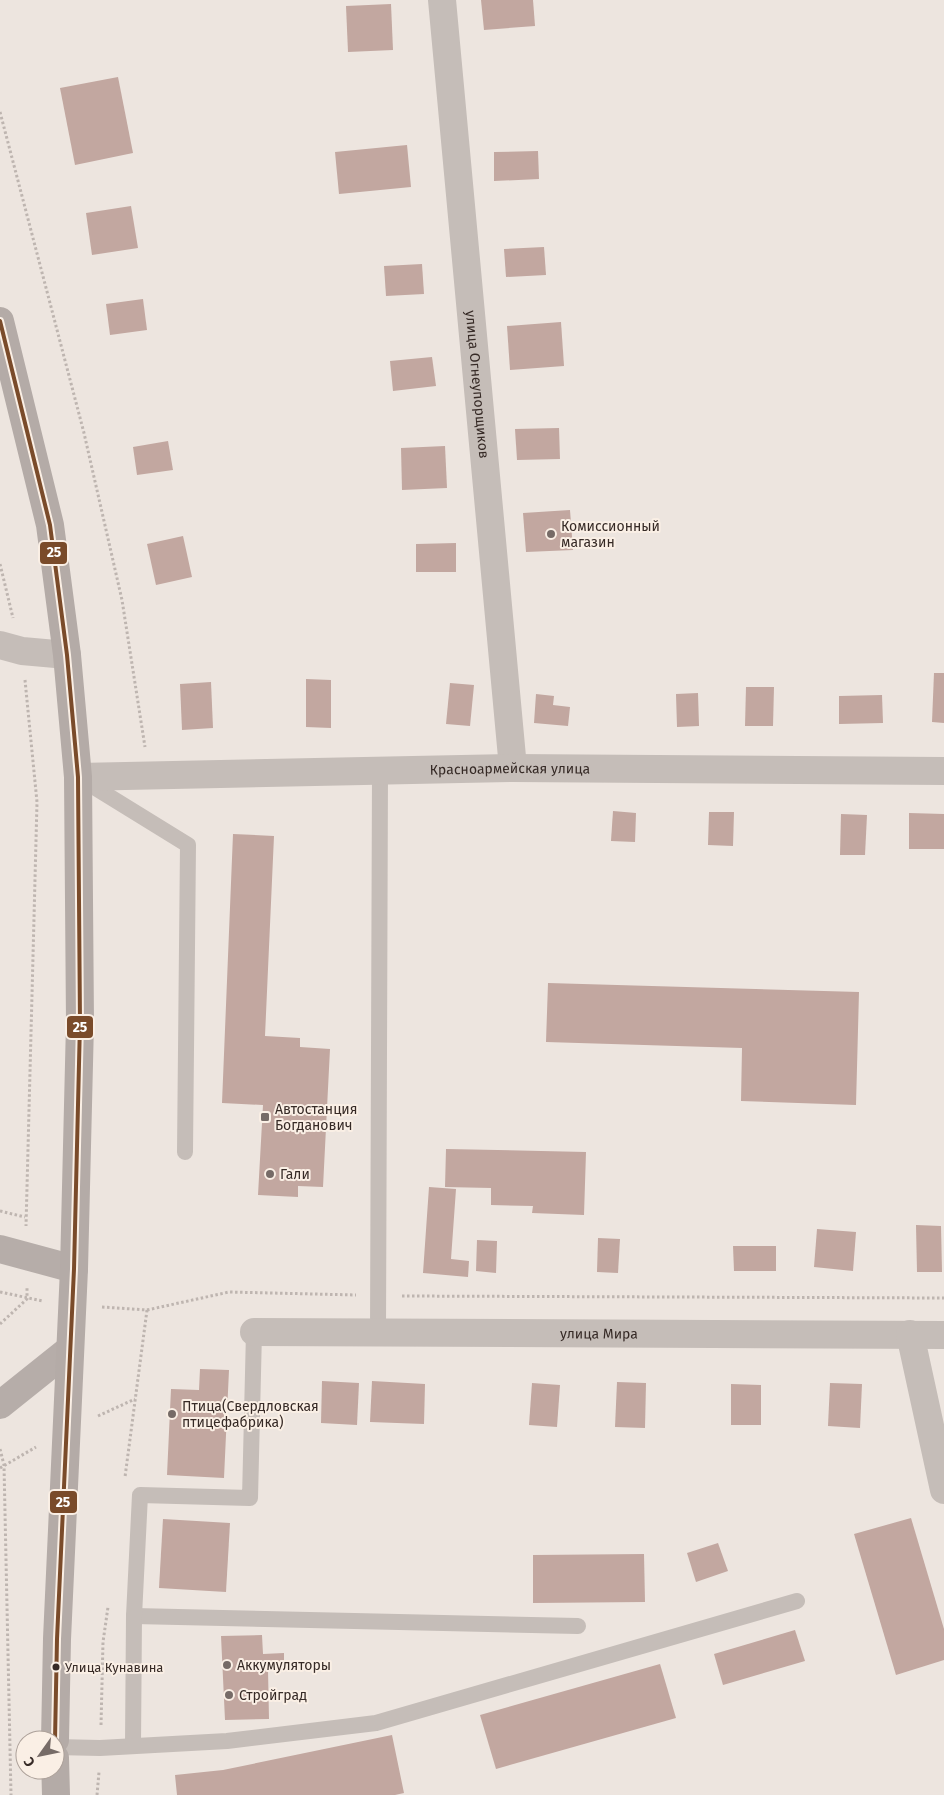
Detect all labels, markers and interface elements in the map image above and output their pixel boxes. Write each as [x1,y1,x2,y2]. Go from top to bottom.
street label: улица Огнеупорщиков [462,309,493,459]
place label: Комиссионный магазин [561,518,660,551]
marker: Комиссионный магазин [545,528,557,540]
line badge: 25 [39,541,68,565]
text: 25 [47,544,62,561]
street label: Красноармейская улица [430,759,590,778]
line badge: 25 [66,1015,94,1039]
text: 25 [73,1019,88,1036]
place label: Автостанция Богданович [275,1101,357,1134]
marker: Автостанция Богданович [259,1111,271,1123]
place label: Гали [280,1166,310,1183]
marker: Гали [264,1168,276,1180]
street label: улица Мира [560,1325,638,1342]
place label: Птица(Свердловская птицефабрика) [182,1398,319,1431]
marker: Птица(Свердловская птицефабрика) [166,1408,178,1420]
line badge: 25 [49,1490,78,1514]
text: 25 [56,1494,71,1511]
place label: Аккумуляторы [237,1657,331,1674]
marker: Аккумуляторы [221,1659,233,1671]
place label: Улица Кунавина [65,1660,163,1675]
marker: Улица Кунавина [51,1662,61,1672]
place label: Стройград [239,1687,307,1704]
marker: Стройград [223,1689,235,1701]
north arrow [15,1730,65,1780]
text: С [20,1754,39,1770]

